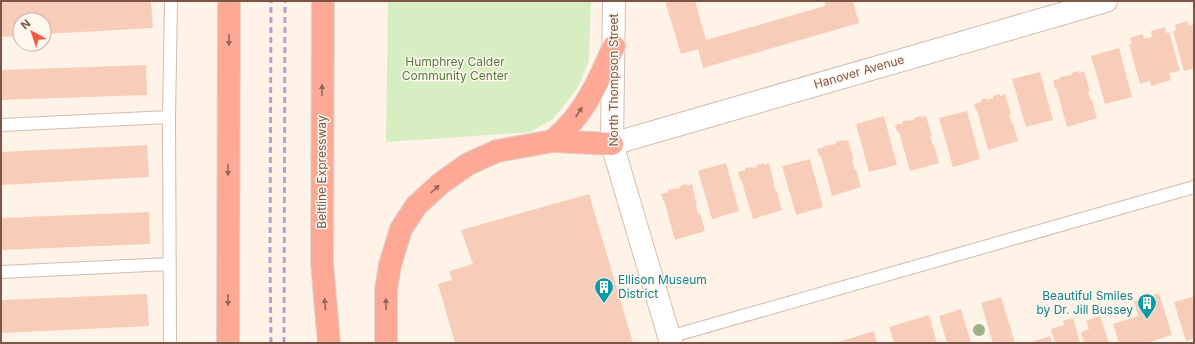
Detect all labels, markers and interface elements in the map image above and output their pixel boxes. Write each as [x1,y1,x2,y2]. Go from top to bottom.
north arrow [12,12,52,52]
street label: North Thompson Street [606,13,621,147]
text: N [18,16,33,32]
one-way arrow [226,34,232,47]
street label: Hanover Avenue [812,51,906,92]
park label: Humphrey Calder Community Center [402,54,509,83]
one-way arrow [319,83,325,96]
one-way arrow [575,107,583,117]
street label: Beltline Expressway [314,115,329,229]
one-way arrow [225,164,231,177]
one-way arrow [430,184,440,194]
place label: Ellison Museum District [618,272,707,301]
building icon: Ellison Museum District [593,276,615,304]
place label: Beautiful Smiles by Dr. Jill Bussey [1036,288,1133,317]
building icon: Beautiful Smiles by Dr. Jill Bussey [1136,292,1158,320]
one-way arrow [225,294,231,307]
one-way arrow [383,297,389,310]
one-way arrow [322,298,329,310]

